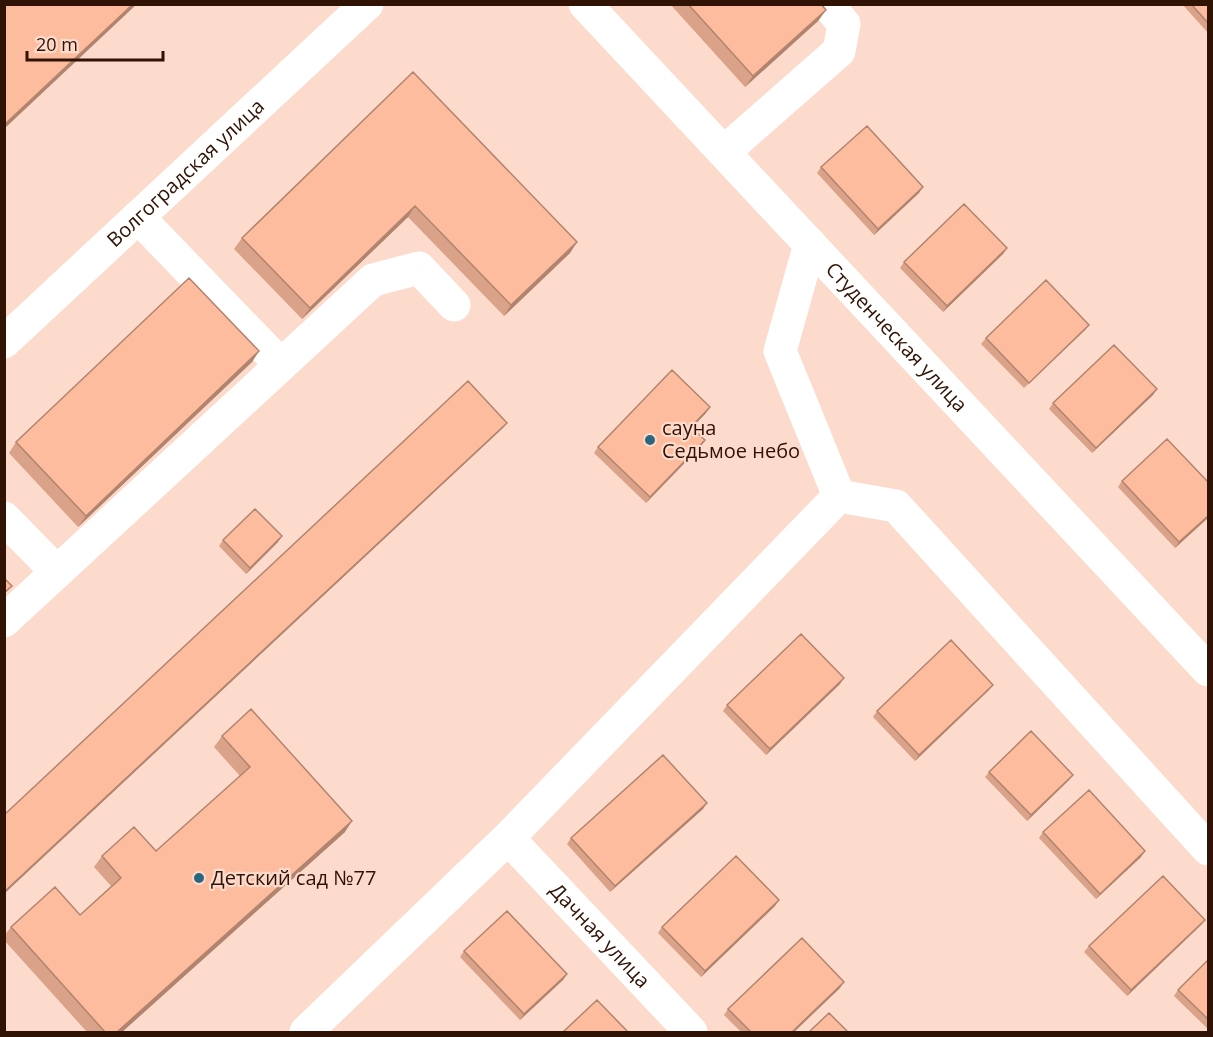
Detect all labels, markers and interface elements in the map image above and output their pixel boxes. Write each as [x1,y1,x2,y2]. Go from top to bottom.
scale bar [27,24,164,62]
text: 20 m [36,32,78,56]
street label: Волгоградская улица [101,93,270,253]
street label: Студенческая улица [820,256,974,417]
place label: сауна Седьмое небо [662,414,800,464]
marker: сауна Седьмое небо [643,433,657,447]
place label: Детский сад №77 [211,864,377,891]
marker: Детский сад №77 [192,871,206,885]
street label: Дачная улица [544,877,656,993]

